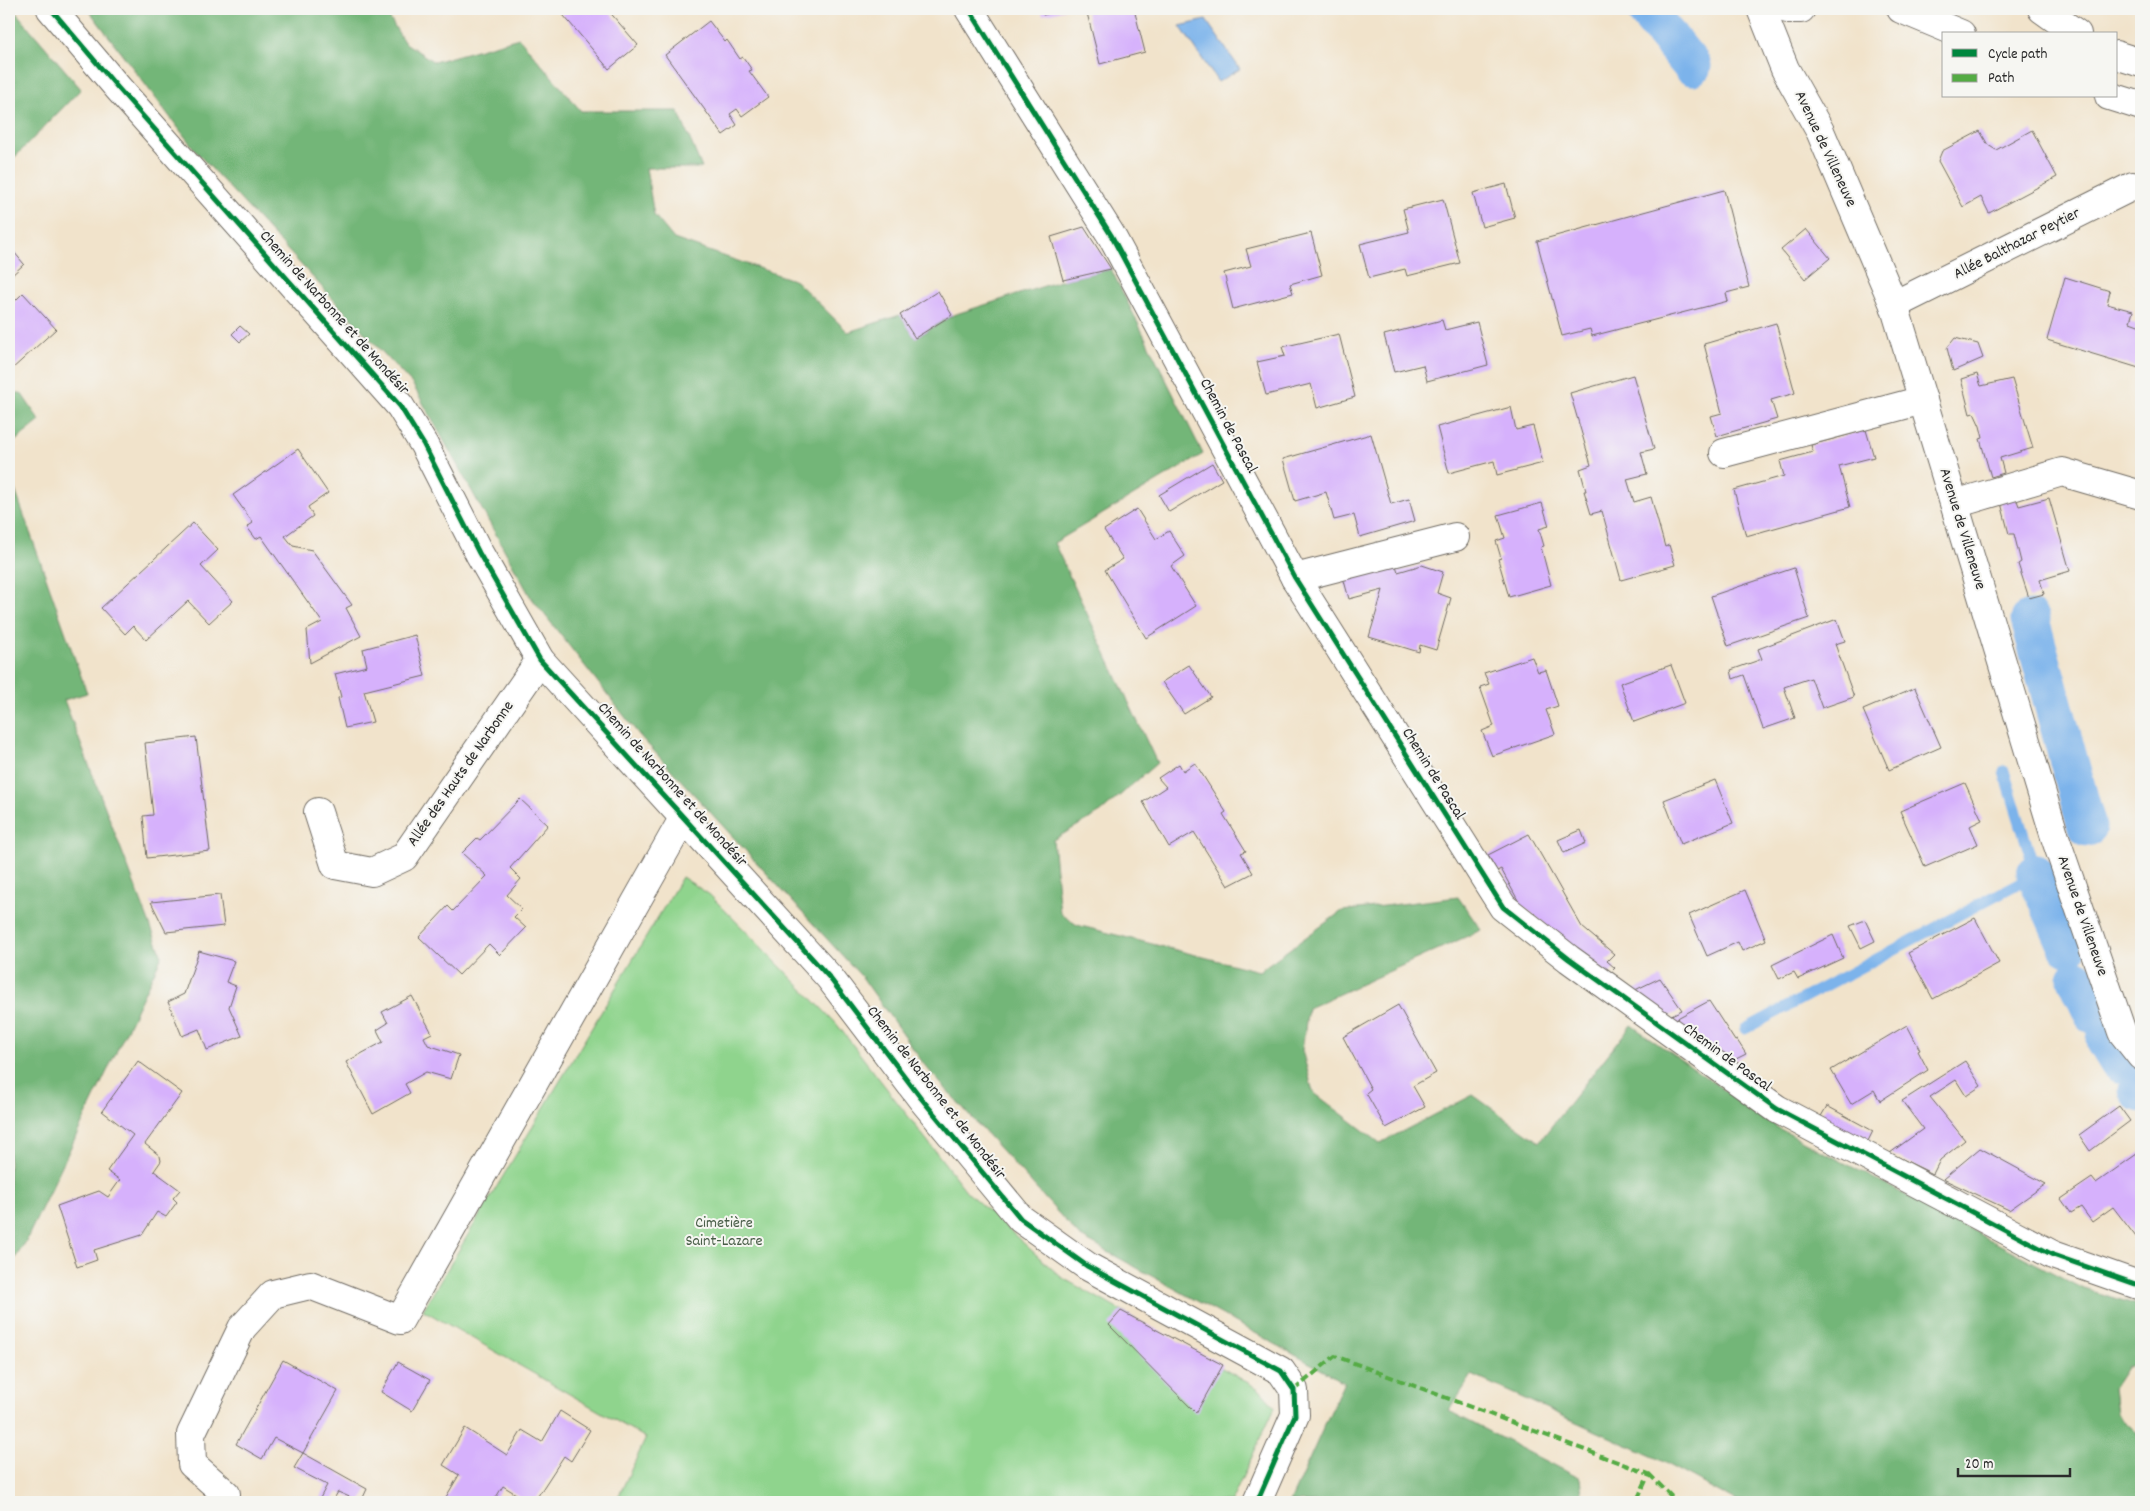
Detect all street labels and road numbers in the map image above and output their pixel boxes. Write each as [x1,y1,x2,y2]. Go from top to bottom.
street label: Avenue de Villeneuve [1788,87,1862,211]
street label: Allée Balthazar Peytier [1950,202,2084,286]
street label: Chemin de Narbonne et de Mondésir [254,225,415,401]
street label: Chemin de Pascal [1193,374,1263,478]
street label: Avenue de Villeneuve [1933,465,1991,593]
street label: Allée des Hauts de Narbonne [402,696,520,852]
street label: Chemin de Narbonne et de Mondésir [592,697,753,873]
street label: Chemin de Pascal [1396,724,1471,825]
street label: Avenue de Villeneuve [2051,853,2113,979]
street label: Chemin de Narbonne et de Mondésir [861,1001,1011,1185]
street label: Chemin de Pascal [1678,1018,1776,1098]

